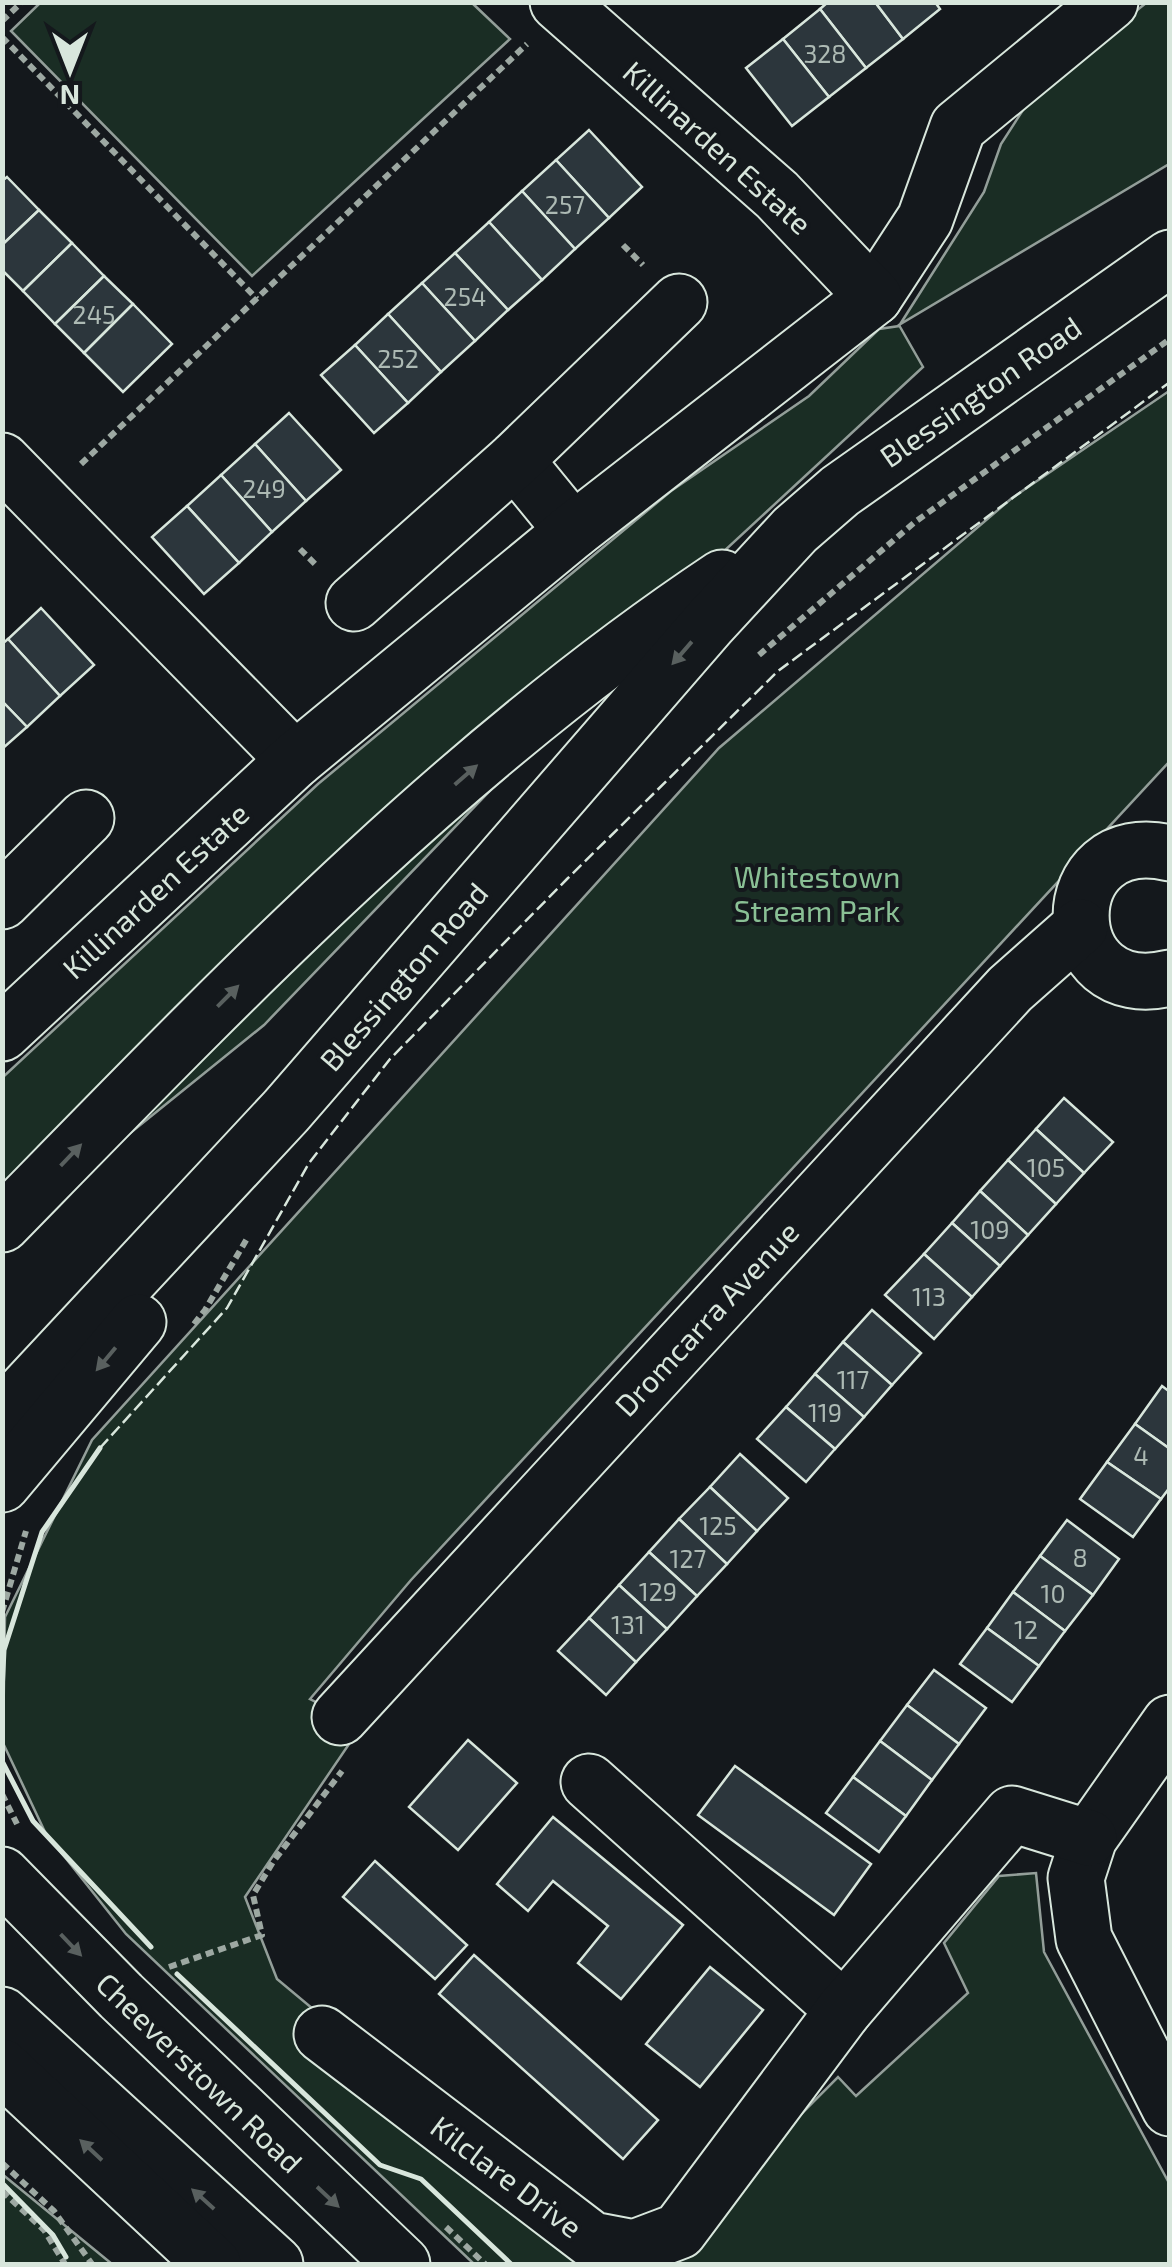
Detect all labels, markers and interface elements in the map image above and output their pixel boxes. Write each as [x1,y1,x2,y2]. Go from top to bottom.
north arrow [20,20,120,120]
house number: 328 [803,38,847,68]
street label: Killinarden Estate [616,53,820,241]
text: N [60,79,80,113]
house number: 257 [545,189,585,219]
house number: 254 [444,281,486,311]
house number: 245 [73,299,115,329]
street label: Blessington Road [872,308,1088,474]
house number: 252 [377,343,419,373]
house number: 249 [242,473,286,503]
one-way arrow [672,641,694,666]
one-way arrow [453,764,478,786]
street label: Killinarden Estate [55,795,255,985]
park label: Whitestown Stream Park [734,858,900,928]
street label: Blessington Road [312,875,494,1077]
one-way arrow [216,985,240,1009]
one-way arrow [59,1143,82,1167]
house number: 105 [1027,1152,1065,1182]
street label: Dromcarra Avenue [607,1213,805,1423]
house number: 109 [970,1214,1010,1244]
house number: 113 [912,1281,946,1311]
one-way arrow [95,1347,117,1372]
house number: 117 [837,1364,870,1394]
house number: 119 [808,1397,842,1427]
house number: 4 [1133,1440,1149,1470]
house number: 125 [699,1510,737,1540]
house number: 8 [1072,1542,1088,1572]
house number: 127 [670,1543,707,1573]
house number: 129 [639,1576,677,1606]
house number: 10 [1040,1578,1066,1608]
house number: 131 [611,1609,645,1639]
house number: 12 [1014,1614,1038,1644]
one-way arrow [58,1932,82,1956]
street label: Cheeverstown Road [90,1965,310,2179]
street label: Kilclare Drive [424,2108,590,2244]
one-way arrow [79,2139,103,2162]
one-way arrow [315,2185,339,2208]
one-way arrow [191,2188,216,2210]

